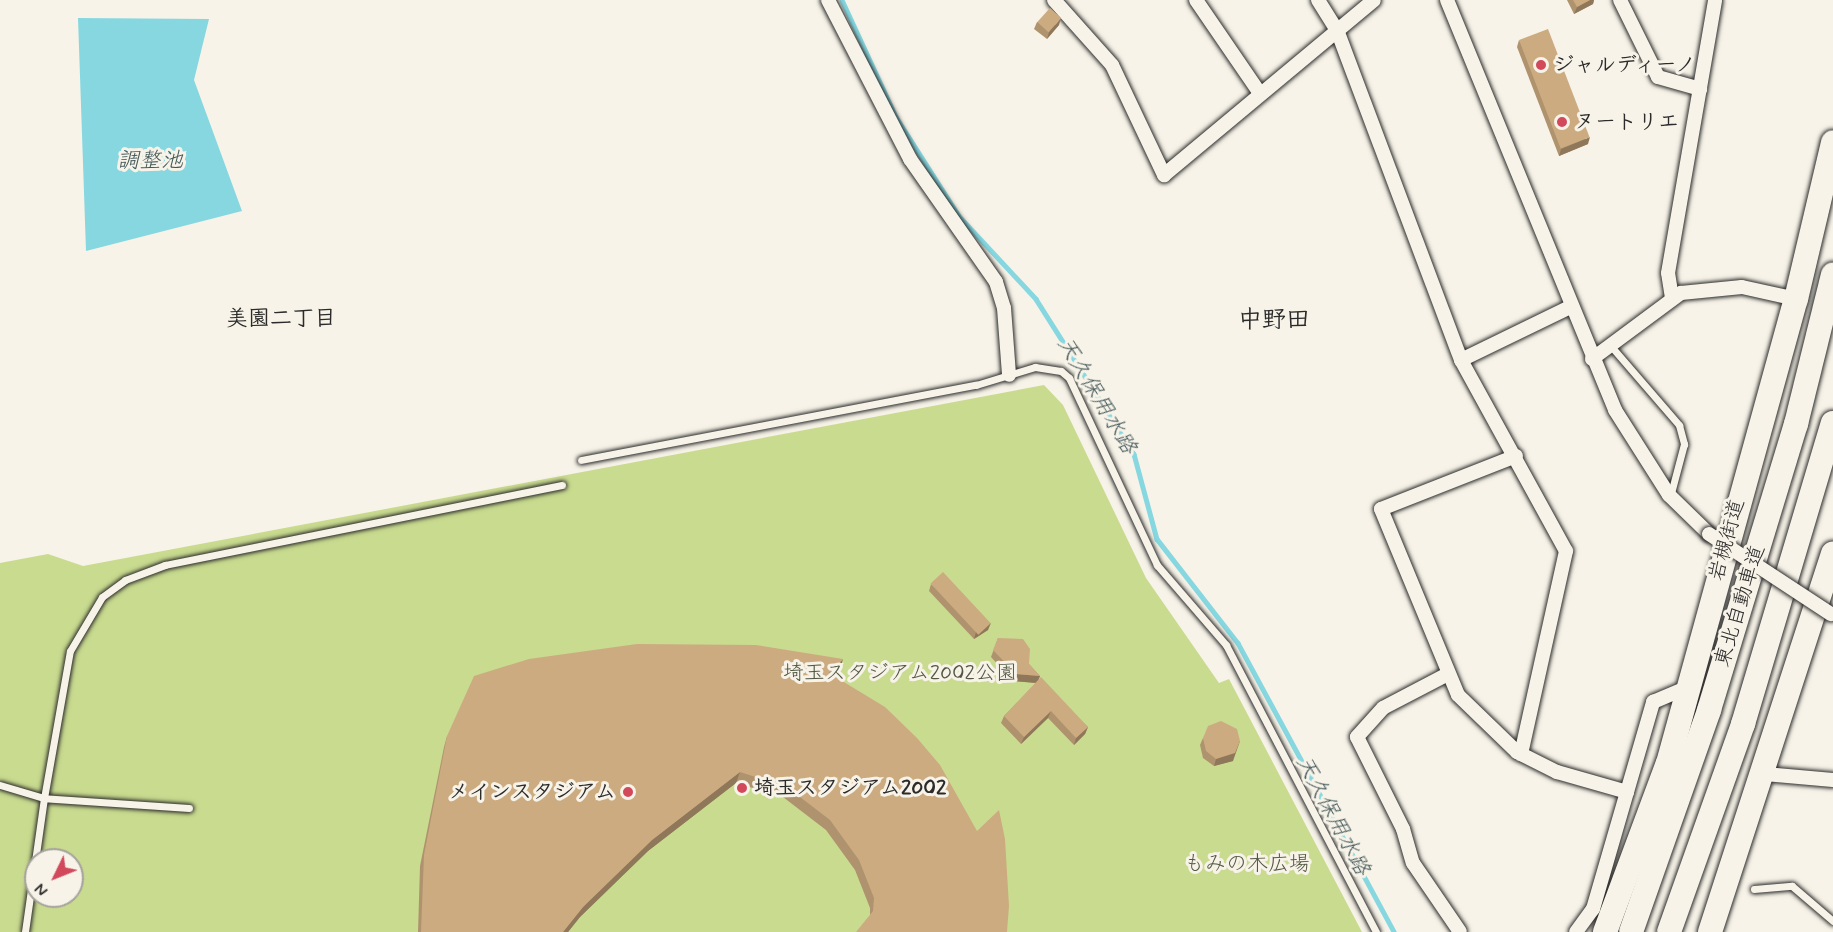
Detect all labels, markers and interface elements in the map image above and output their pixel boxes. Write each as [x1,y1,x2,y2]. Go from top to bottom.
place label: ジャルディーノ [1553,52,1700,78]
marker: ジャルディーノ [1534,58,1548,72]
place label: ヌートリエ [1574,109,1679,135]
marker: ヌートリエ [1555,115,1569,129]
water label: 調整池 [117,149,183,175]
district label: 美園二丁目 [226,307,336,333]
district label: 中野田 [1238,307,1310,335]
water label: 天久保用水路 [1051,333,1141,459]
street label: 岩槻街道 [1704,496,1750,584]
street label: 東北自動車道 [1710,542,1770,670]
park label: 埼玉スタジアム2002公園 [783,660,1017,686]
water label: 天久保用水路 [1289,752,1375,880]
place label: 埼玉スタジアム2002 [754,775,946,801]
place label: メインスタジアム [448,779,616,805]
marker: 埼玉スタジアム2002 [735,781,749,795]
marker: メインスタジアム [621,785,635,799]
north arrow [24,848,84,908]
park label: もみの木広場 [1184,851,1310,877]
text: N [31,878,53,900]

